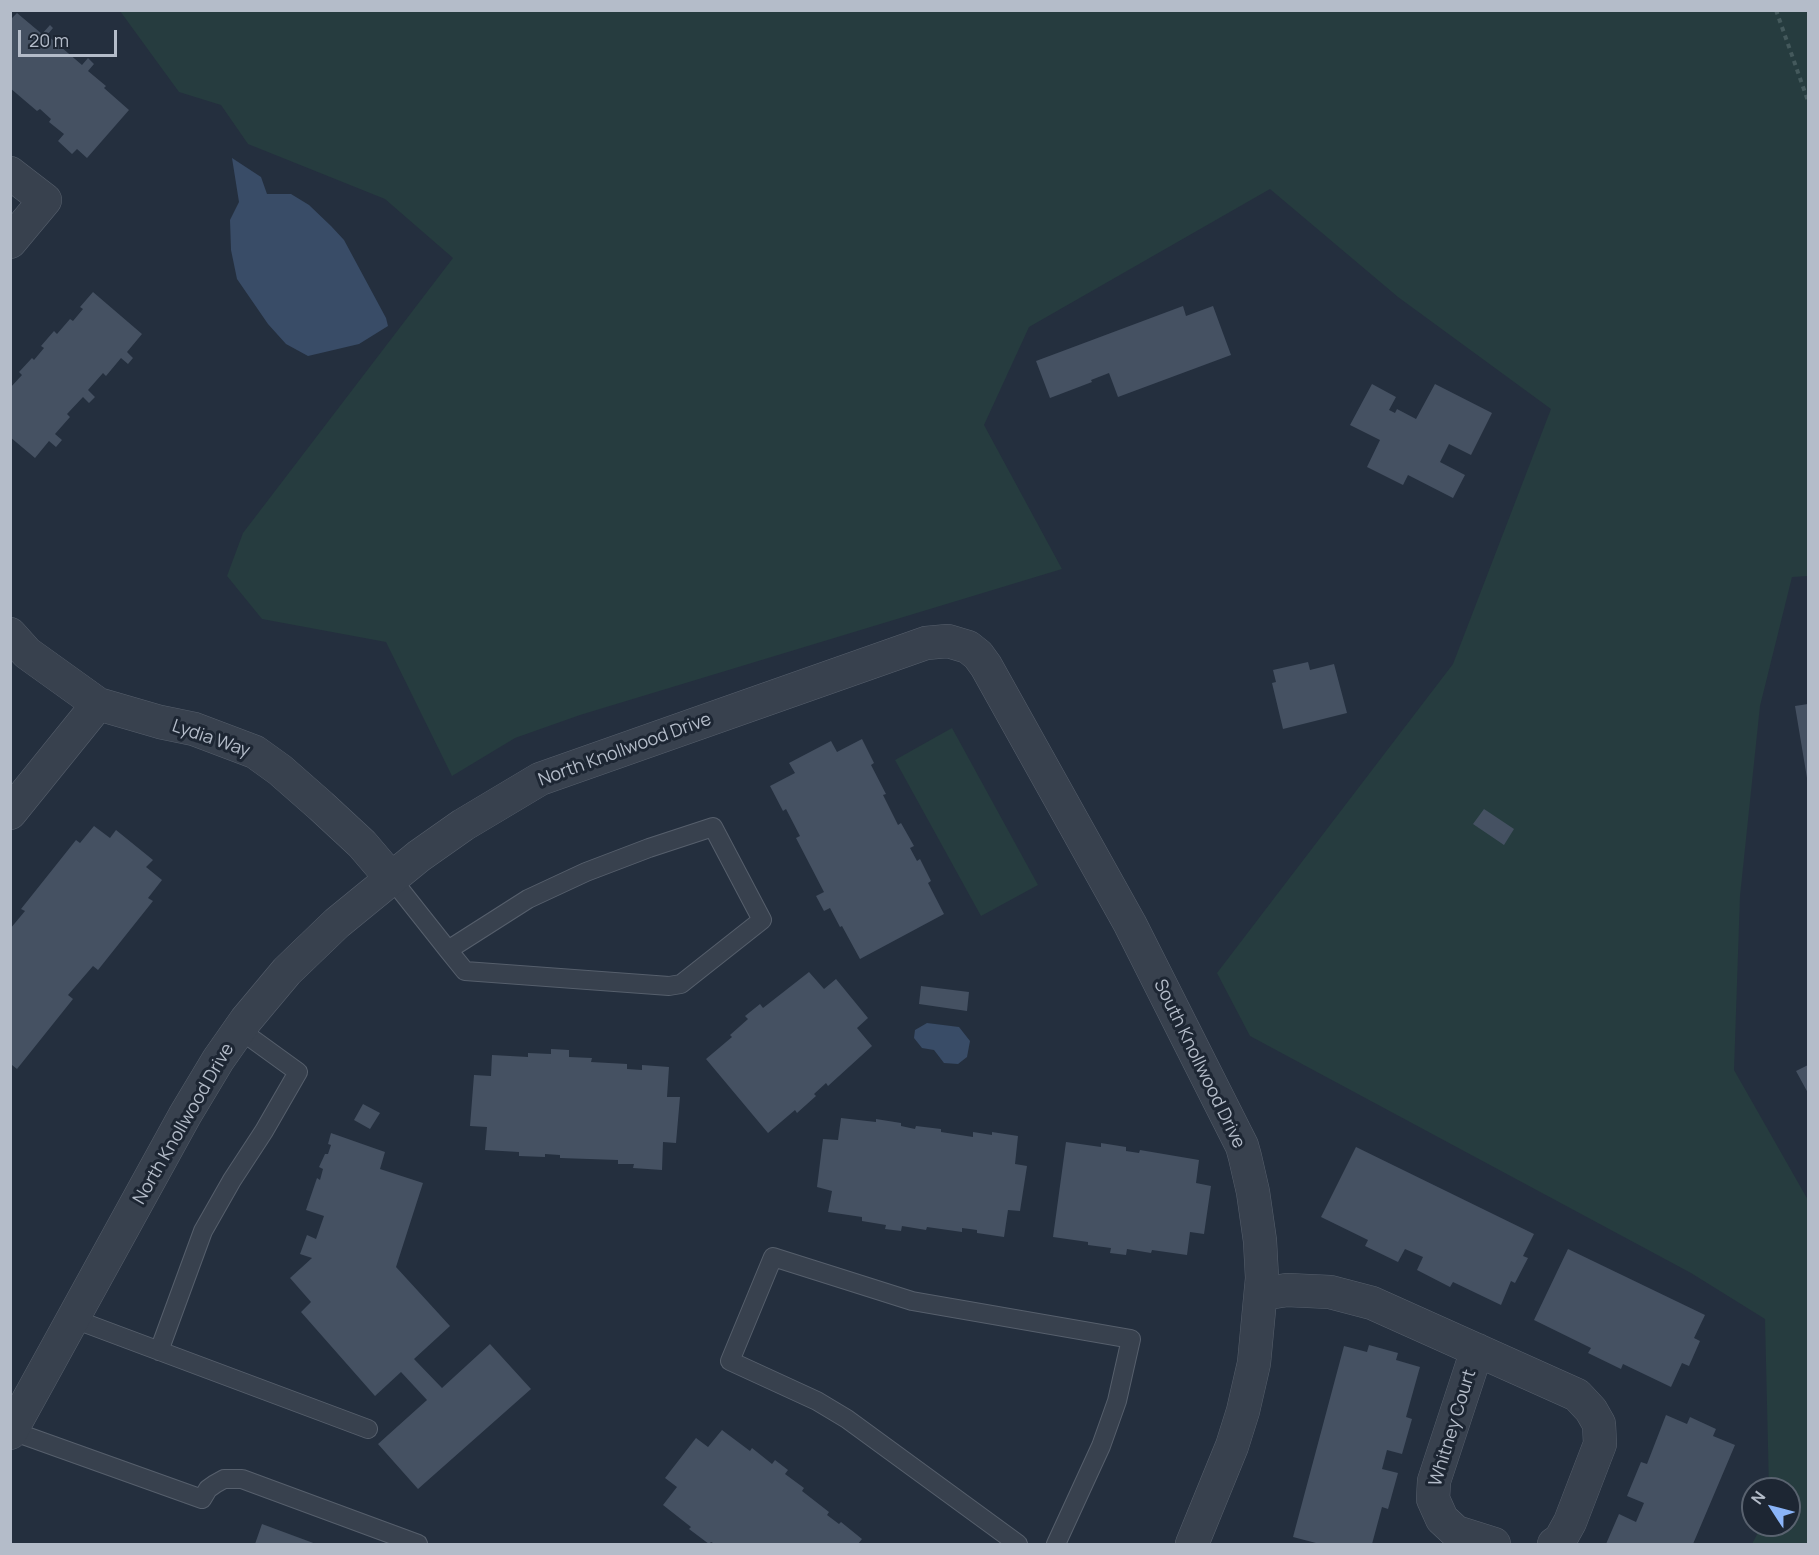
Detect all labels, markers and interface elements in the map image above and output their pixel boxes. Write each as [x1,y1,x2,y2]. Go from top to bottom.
scale bar [21,18,120,56]
text: 20 m [29,28,69,52]
street label: North Knollwood Drive [536,709,714,791]
street label: Lydia Way [169,716,253,762]
street label: South Knollwood Drive [1149,976,1249,1152]
street label: North Knollwood Drive [129,1040,239,1208]
street label: Whitney Court [1425,1367,1481,1489]
north arrow [1741,1477,1801,1537]
text: N [1746,1486,1770,1509]

